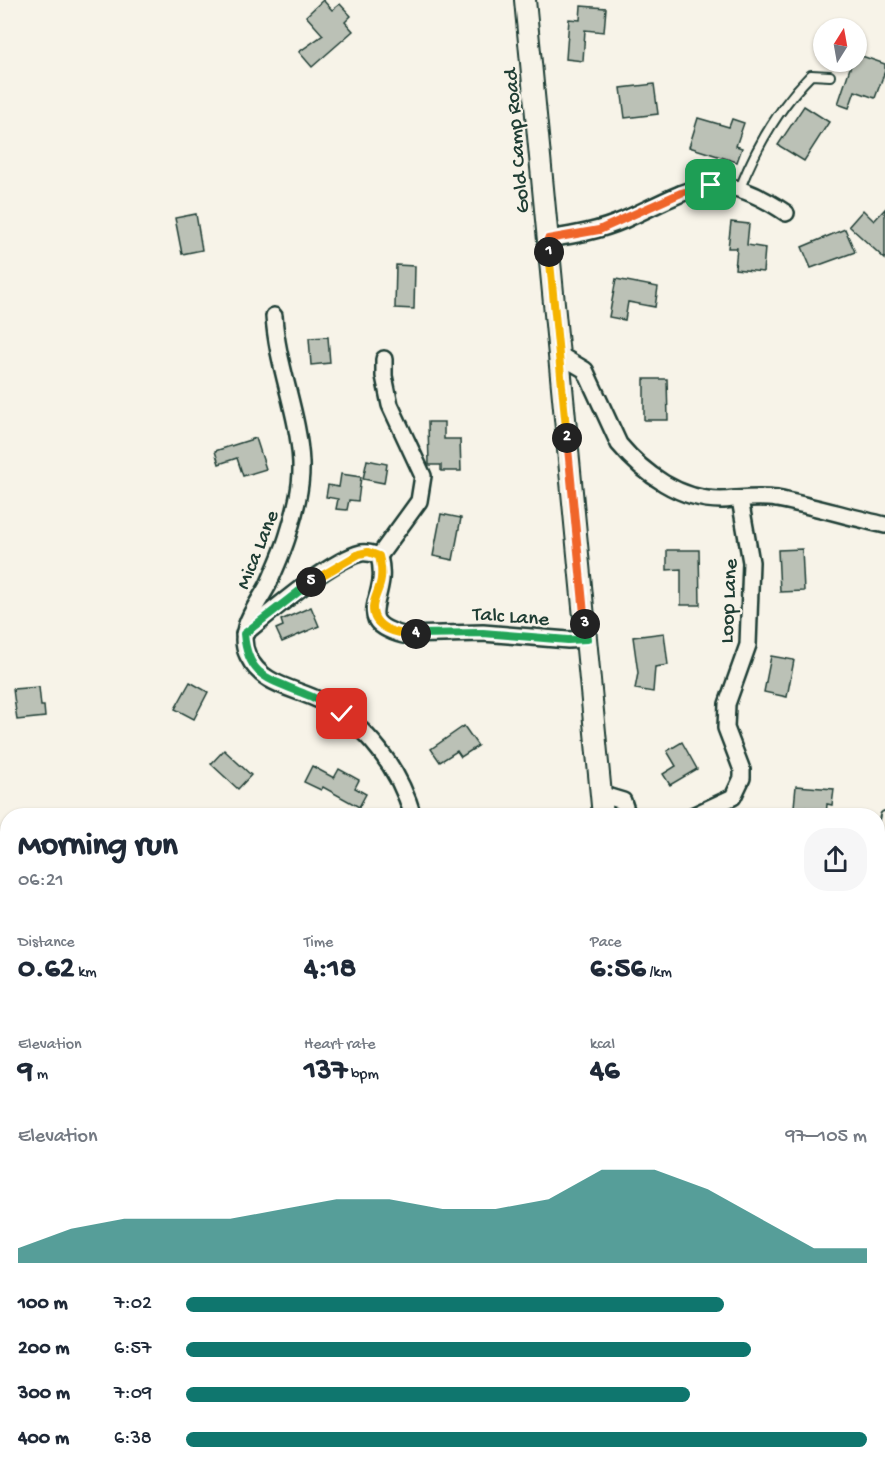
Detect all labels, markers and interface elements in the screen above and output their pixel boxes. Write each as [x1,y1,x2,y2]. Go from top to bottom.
north arrow [813,18,867,72]
map controls [813,18,867,72]
street label: Gold Camp Road [500,66,537,214]
pin [685,159,736,210]
icon: arrive [694,168,727,201]
pin: 1 [534,237,564,267]
text: 1 [546,242,552,261]
pin: 2 [552,423,582,453]
text: 2 [563,428,571,447]
street label: Mica Lane [232,506,287,594]
street label: Loop Lane [716,557,745,644]
pin: 5 [296,567,326,597]
text: 5 [307,572,315,591]
street label: Talc Lane [471,603,551,634]
pin: 3 [570,609,600,639]
text: 3 [581,614,589,633]
pin: 4 [401,619,431,649]
text: 4 [412,624,420,643]
pin [316,688,367,739]
icon: check [325,697,358,730]
text: Morning run [18,828,178,866]
button: share [804,828,867,891]
text: 06:21 [18,870,64,893]
text: Distance [18,934,75,953]
text: Time [304,934,333,953]
text: Pace [590,934,621,953]
text: 0.62 [18,953,74,988]
text: 4:18 [304,953,356,988]
text: 6:56 [590,953,646,988]
text: km [74,964,97,983]
text: /km [646,964,672,983]
text: Elevation [18,1036,82,1055]
text: Heart rate [304,1036,376,1055]
text: kcal [590,1036,615,1055]
text: 9 [18,1055,33,1090]
text: 137 [304,1055,347,1090]
text: 46 [590,1055,619,1090]
text: m [33,1066,48,1085]
text: bpm [347,1066,379,1085]
text: Elevation [18,1126,98,1149]
text: 97–105 m [785,1126,867,1149]
text: 100 m [18,1293,68,1316]
text: 7:02 [114,1293,152,1316]
text: 200 m [18,1338,69,1361]
text: 6:57 [114,1338,151,1361]
text: 300 m [18,1383,70,1406]
text: 7:09 [114,1383,152,1406]
text: 400 m [18,1428,69,1451]
text: 6:38 [114,1428,152,1451]

